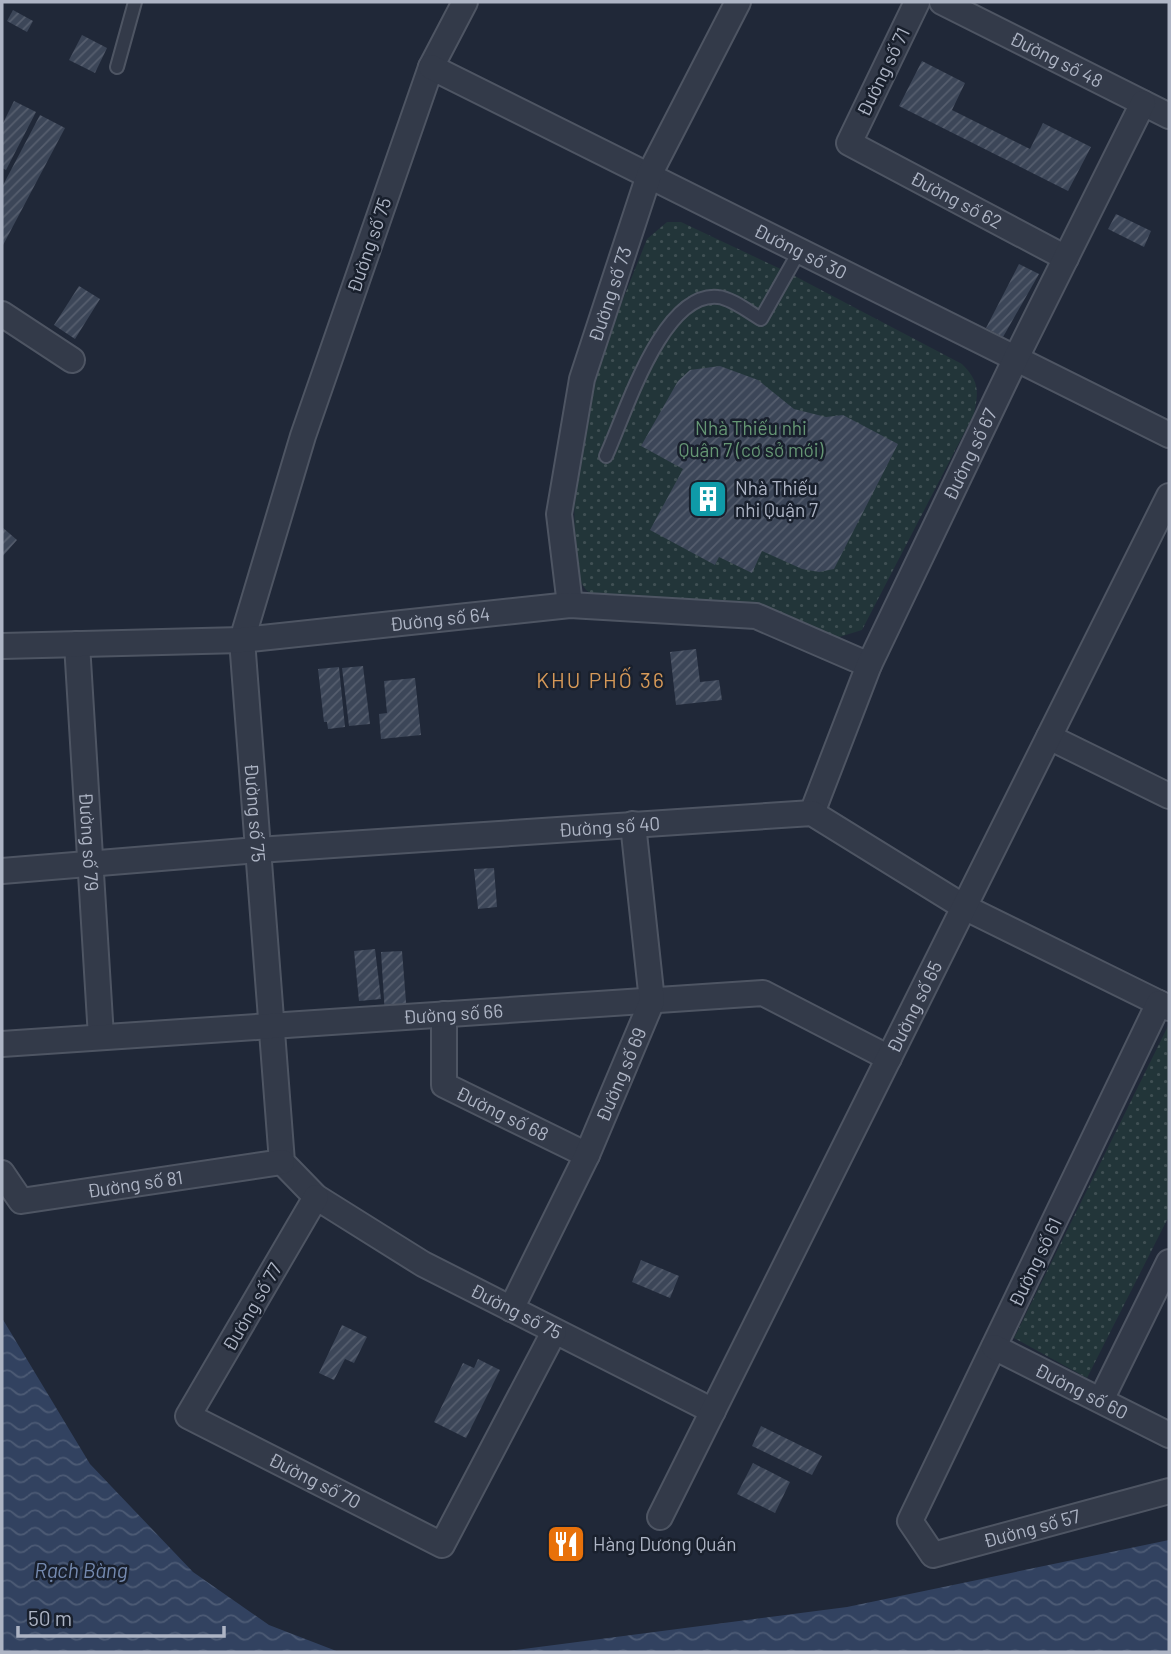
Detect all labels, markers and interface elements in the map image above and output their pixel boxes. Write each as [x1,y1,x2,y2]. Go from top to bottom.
street label: Đường số 71 [851,24,914,120]
street label: Đường số 48 [1006,26,1107,92]
street label: Đường số 62 [907,166,1006,233]
street label: Đường số 75 [342,194,396,295]
street label: Đường số 30 [750,218,851,284]
street label: Đường số 73 [583,243,636,345]
street label: Đường số 67 [938,405,1001,504]
park label: Nhà Thiếu nhi Quận 7 (cơ sở mới) [678,416,825,461]
place label: Nhà Thiếu nhi Quận 7 [735,476,818,521]
building icon: Nhà Thiếu nhi Quận 7 [687,478,729,520]
street label: Đường số 64 [388,602,491,635]
district label: KHU PHỐ 36 [536,667,666,692]
street label: Đường số 75 [240,762,271,863]
street label: Đường số 79 [75,791,104,892]
street label: Đường số 40 [558,811,661,841]
street label: Đường số 65 [881,957,946,1057]
street label: Đường số 66 [402,998,504,1028]
street label: Đường số 69 [590,1024,651,1125]
street label: Đường số 68 [453,1081,553,1145]
street label: Đường số 81 [85,1165,184,1202]
street label: Đường số 61 [1003,1213,1066,1310]
street label: Đường số 77 [217,1258,286,1355]
street label: Đường số 75 [467,1278,566,1344]
street label: Đường số 60 [1031,1358,1132,1424]
street label: Đường số 70 [265,1447,365,1513]
street label: Đường số 57 [981,1504,1082,1552]
restaurant icon: Hàng Dương Quán [545,1523,587,1565]
place label: Hàng Dương Quán [593,1532,737,1555]
water label: Rạch Bàng [34,1557,128,1582]
scale bar [18,1594,224,1638]
text: 50 m [28,1605,72,1630]

